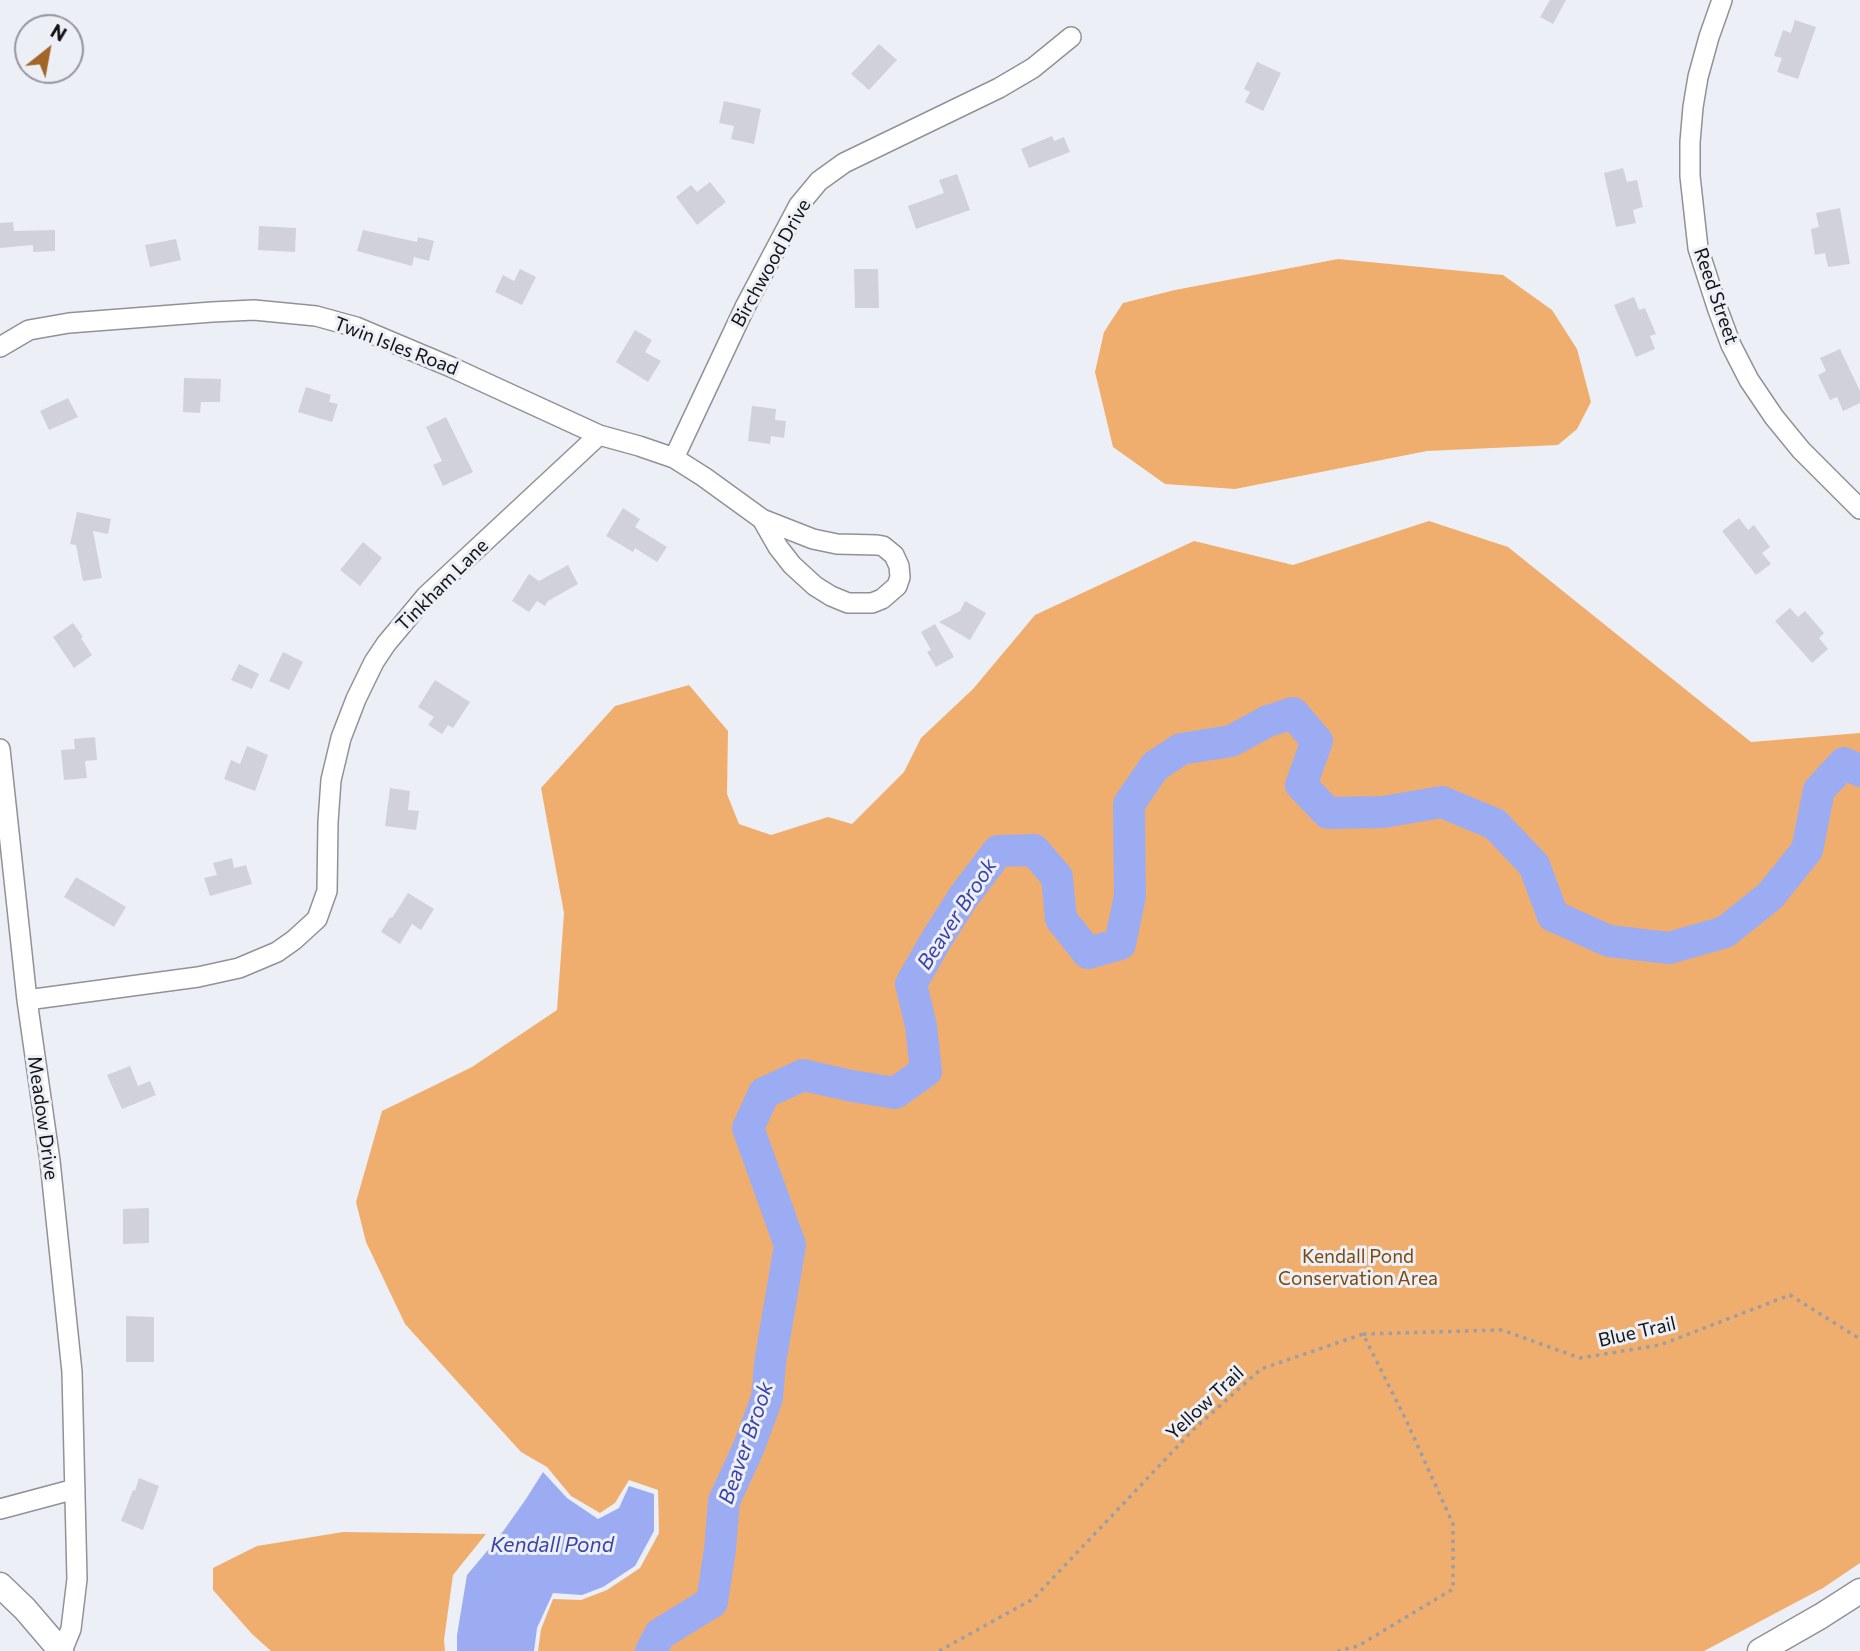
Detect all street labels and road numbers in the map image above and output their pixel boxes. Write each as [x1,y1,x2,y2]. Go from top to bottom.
street label: Birchwood Drive [726,195,816,331]
street label: Reed Street [1689,245,1743,347]
street label: Twin Isles Road [331,312,461,380]
street label: Tinkham Lane [391,534,493,636]
street label: Meadow Drive [23,1055,63,1181]
street label: Blue Trail [1596,1312,1678,1352]
street label: Yellow Trail [1161,1361,1249,1445]

